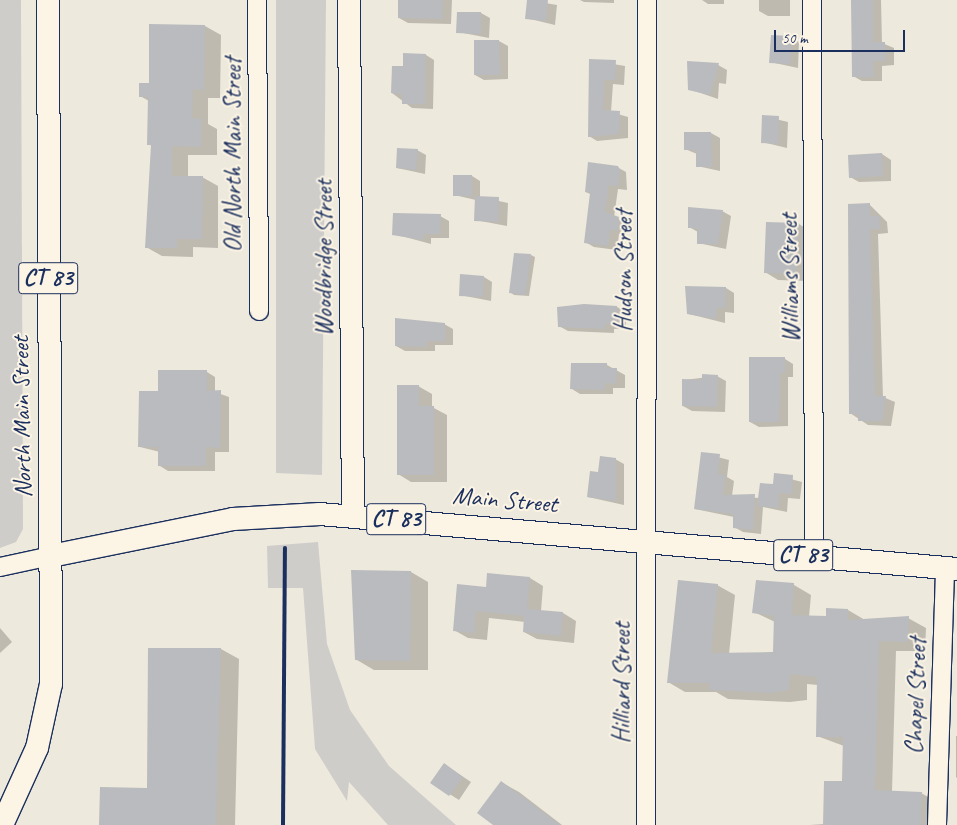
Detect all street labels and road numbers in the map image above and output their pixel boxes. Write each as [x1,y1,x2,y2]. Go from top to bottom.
street label: Old North Main Street [218,57,248,253]
street label: Woodbridge Street [309,179,339,337]
street label: Hudson Street [609,210,639,332]
street label: Williams Street [774,213,806,343]
road number: CT 83 [18,256,78,300]
street label: North Main Street [6,335,38,499]
street label: Main Street [451,480,559,520]
road number: CT 83 [366,498,426,540]
road number: CT 83 [773,534,833,576]
street label: Hilliard Street [607,622,637,744]
street label: Chapel Street [899,637,933,755]

